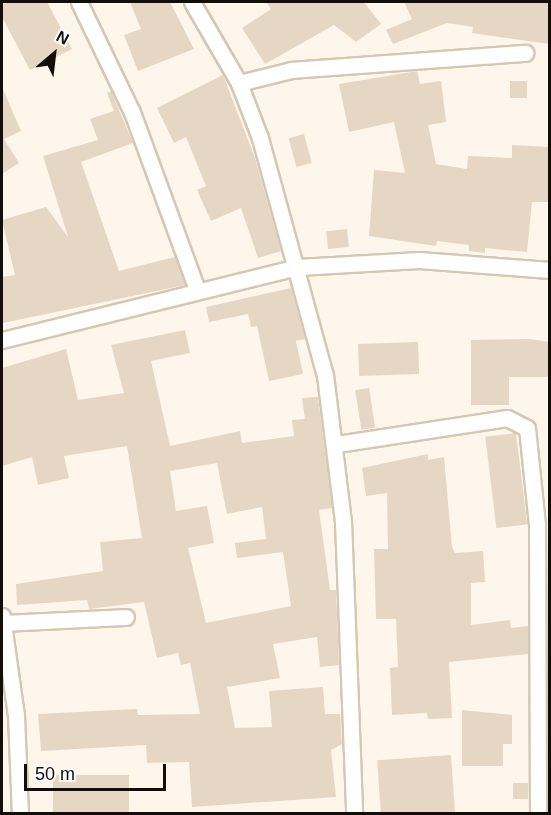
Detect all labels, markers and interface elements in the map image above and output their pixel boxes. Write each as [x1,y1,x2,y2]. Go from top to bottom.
north arrow [24,24,84,84]
text: N [54,27,72,48]
scale bar [27,752,170,790]
text: 50 m [35,764,75,784]

